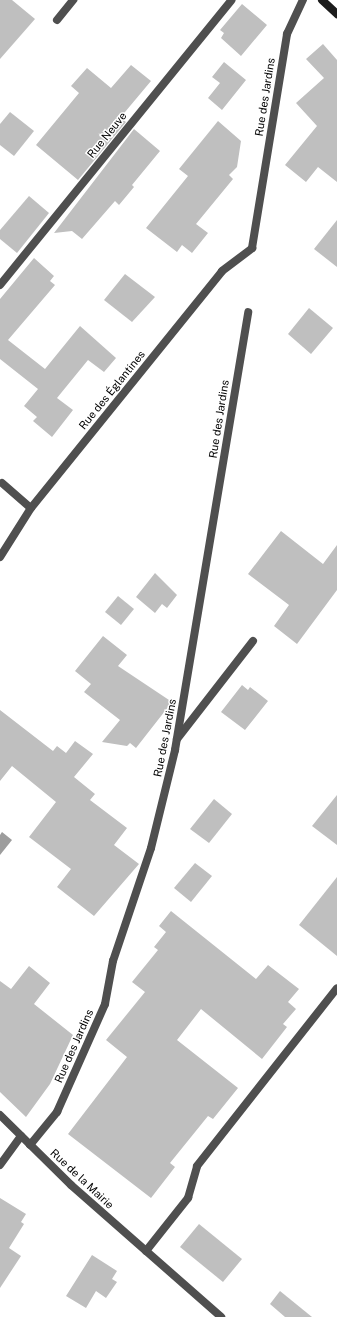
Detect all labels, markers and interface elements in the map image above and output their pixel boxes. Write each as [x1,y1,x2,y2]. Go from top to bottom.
street label: Rue des Jardins [252,57,278,137]
street label: Rue Neuve [85,109,129,161]
street label: Rue des Églantines [76,348,148,432]
street label: Rue des Jardins [206,379,232,459]
street label: Rue des Jardins [151,698,179,778]
street label: Rue des Jardins [52,1007,96,1085]
street label: Rue de la Mairie [48,1146,116,1212]

